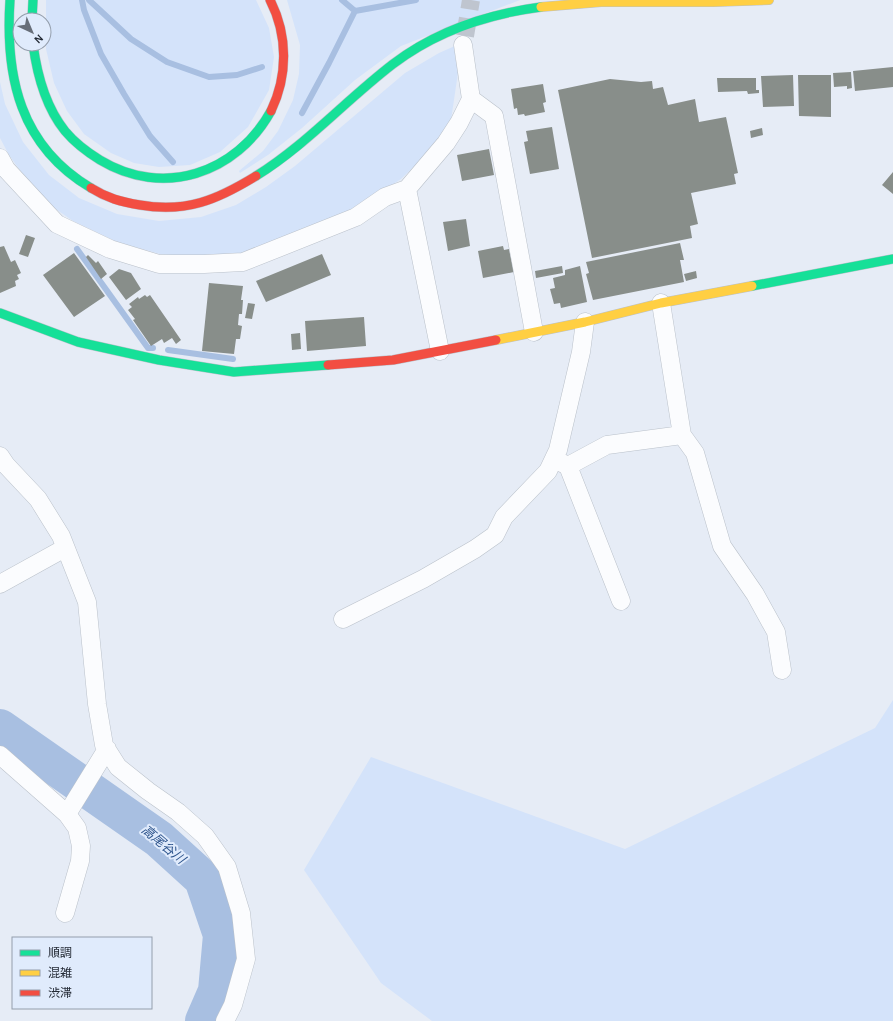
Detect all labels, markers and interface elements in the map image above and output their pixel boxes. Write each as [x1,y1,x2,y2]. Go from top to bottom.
north arrow [12,12,52,52]
text: N [32,32,45,45]
water label: 高尾谷川 [139,823,189,868]
legend [12,937,152,1009]
text: 順調 [48,947,72,959]
text: 混雑 [48,966,72,979]
text: 渋滞 [48,987,72,999]

